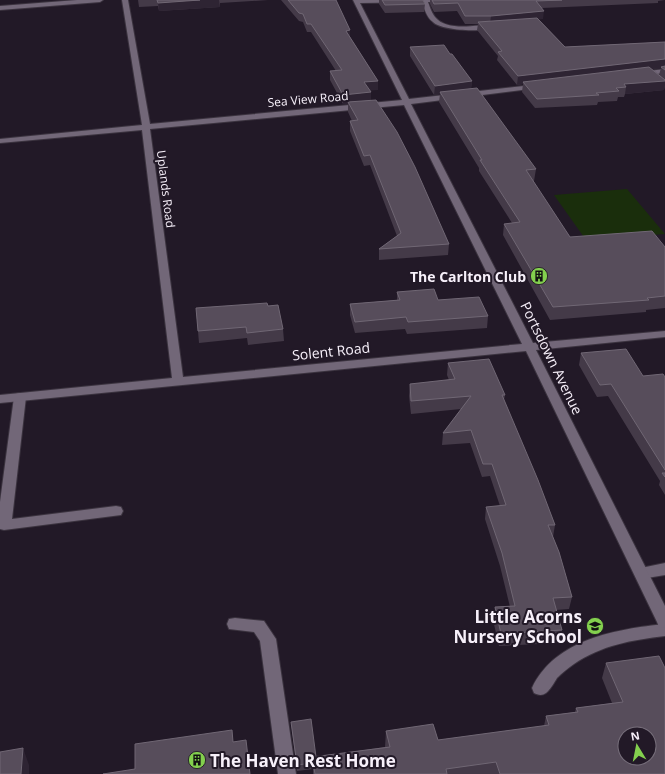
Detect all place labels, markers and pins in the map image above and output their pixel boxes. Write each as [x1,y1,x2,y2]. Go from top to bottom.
building icon: The Carlton Club [529,266,549,286]
place label: The Carlton Club [410,267,526,286]
place label: Little Acorns Nursery School [453,605,582,648]
school or university icon: Little Acorns Nursery School [585,616,605,636]
place label: The Haven Rest Home [210,749,396,772]
building icon: The Haven Rest Home [187,750,207,770]

